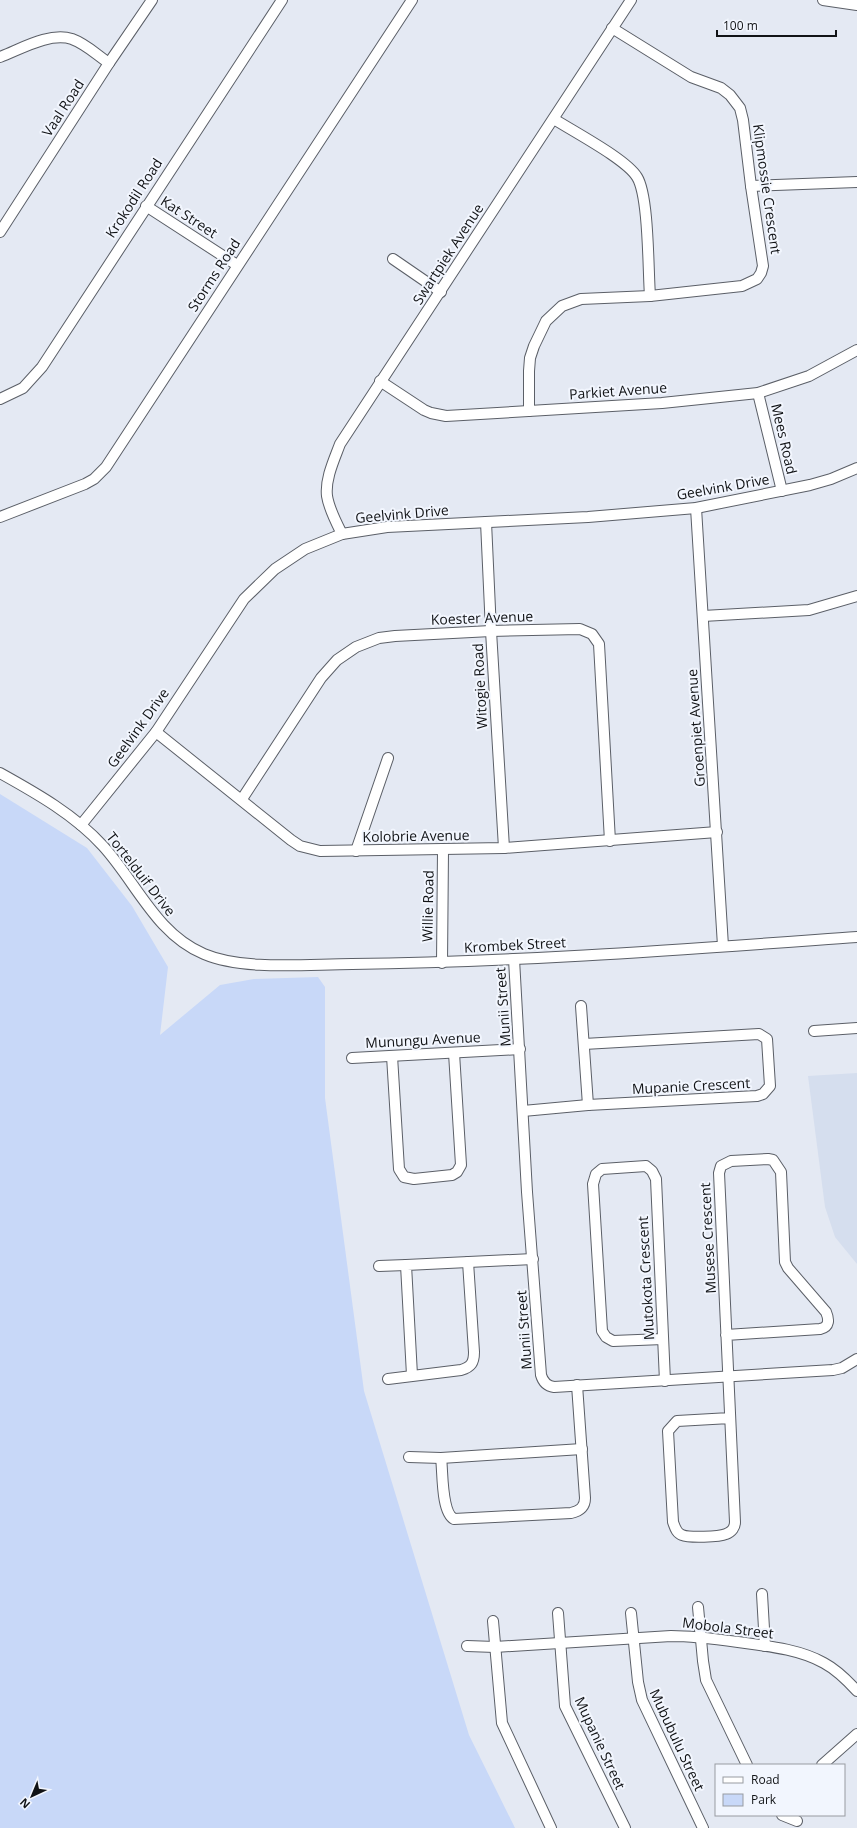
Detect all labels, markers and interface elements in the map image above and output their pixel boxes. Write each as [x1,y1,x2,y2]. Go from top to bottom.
scale bar [717,12,836,38]
text: 100 m [723,17,758,34]
street label: Vaal Road [37,76,88,140]
street label: Klipmossie Crescent [749,123,786,255]
street label: Krokodil Road [101,154,166,241]
street label: Kat Street [157,191,221,242]
street label: Swartpiek Avenue [408,200,487,308]
street label: Storms Road [183,235,244,315]
street label: Parkiet Avenue [568,378,668,403]
street label: Mees Road [767,402,802,476]
street label: Geelvink Drive [675,469,771,504]
street label: Geelvink Drive [354,500,450,527]
street label: Koester Avenue [430,606,534,629]
street label: Witogie Road [468,643,491,729]
street label: Groenpiet Avenue [682,668,709,788]
street label: Geelvink Drive [102,684,173,771]
street label: Kolobrie Avenue [362,825,470,846]
street label: Tortelduif Drive [103,828,180,920]
street label: Willie Road [417,870,438,942]
street label: Krombek Street [463,932,567,957]
street label: Munii Street [490,967,515,1047]
street label: Munungu Avenue [365,1027,481,1052]
street label: Mupanie Crescent [631,1073,751,1098]
street label: Musese Crescent [695,1182,720,1294]
street label: Mutokota Crescent [633,1216,658,1340]
street label: Munii Street [511,1290,536,1370]
street label: Mobola Street [681,1612,775,1643]
street label: Mububulu Street [646,1686,709,1794]
street label: Mupanie Street [571,1693,630,1792]
legend [715,1764,845,1816]
text: Road [751,1771,780,1788]
north arrow [12,1776,52,1816]
text: Park [751,1791,777,1808]
text: N [16,1795,33,1812]

